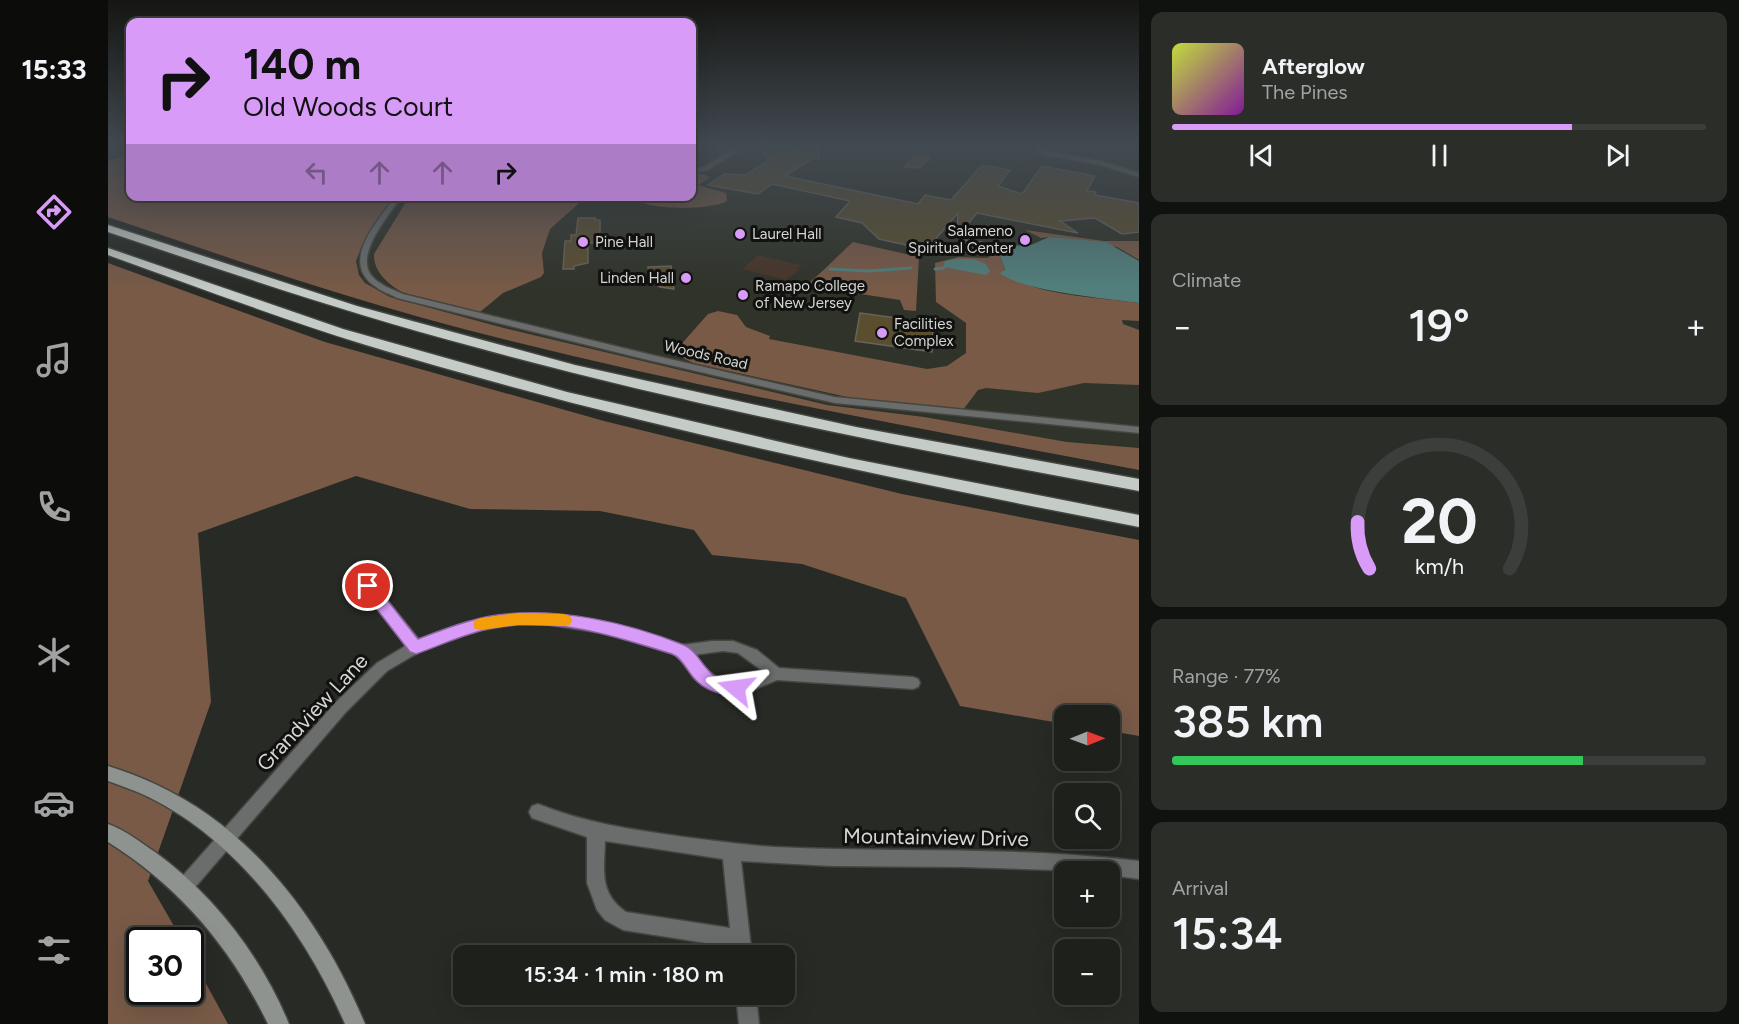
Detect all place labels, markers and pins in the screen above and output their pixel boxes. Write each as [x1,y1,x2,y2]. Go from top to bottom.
place label: Salameno Spiritual Center [908,222,1013,257]
place label: Laurel Hall [752,225,822,243]
marker: Laurel Hall [733,227,747,241]
place label: Pine Hall [595,233,653,251]
marker: Salameno Spiritual Center [1018,233,1032,247]
marker: Pine Hall [576,235,590,249]
place label: Linden Hall [600,269,674,287]
marker: Linden Hall [679,271,693,285]
place label: Ramapo College of New Jersey [755,277,865,312]
marker: Ramapo College of New Jersey [736,288,750,302]
place label: Facilities Complex [894,315,954,350]
marker: Facilities Complex [875,326,889,340]
pin [342,560,393,611]

